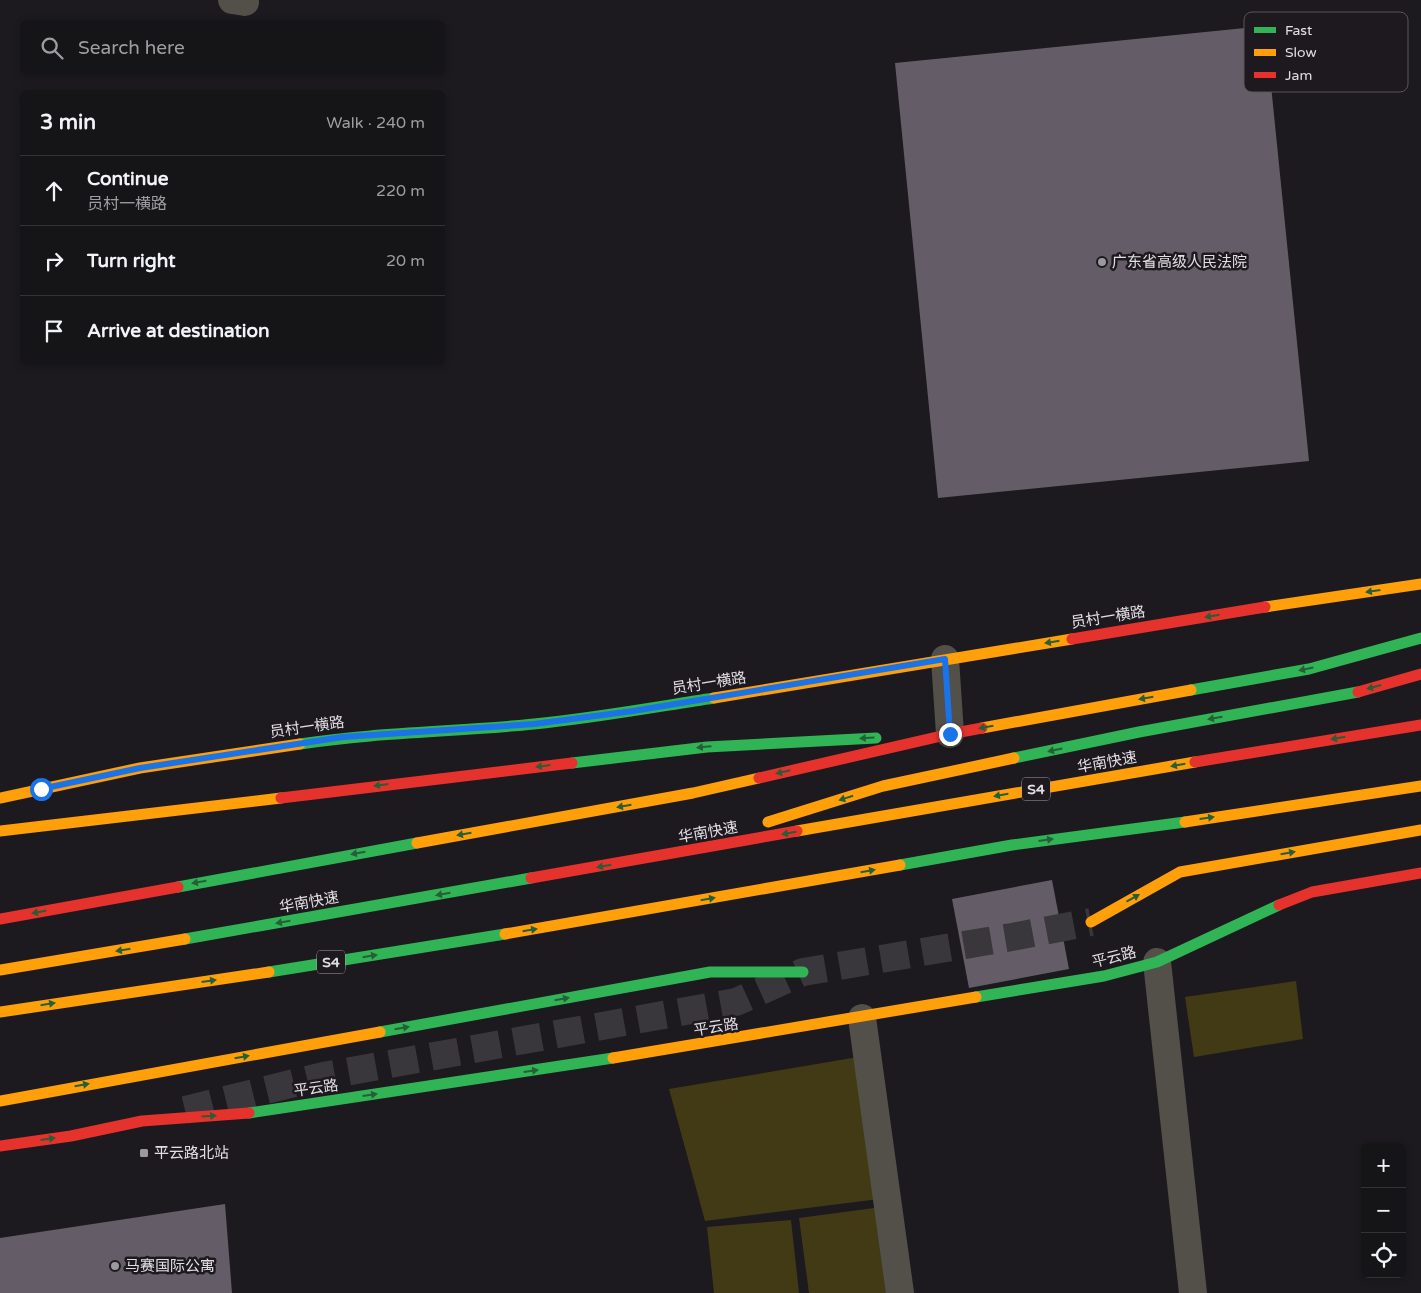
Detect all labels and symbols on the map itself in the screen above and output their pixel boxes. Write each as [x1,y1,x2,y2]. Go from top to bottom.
legend [1244,12,1408,92]
text: Fast [1285,22,1313,39]
text: Slow [1285,44,1317,61]
text: Jam [1285,67,1312,84]
place label: 广东省高级人民法院 [1112,253,1247,271]
marker: 广东省高级人民法院 [1096,256,1108,268]
one-way arrow [1364,587,1380,595]
street label: 员村一横路 [1070,602,1146,632]
one-way arrow [1204,612,1220,620]
one-way arrow [1043,638,1059,646]
one-way arrow [1298,666,1314,674]
street label: 员村一横路 [671,668,747,698]
one-way arrow [1366,684,1381,692]
one-way arrow [1138,695,1154,703]
street label: 员村一横路 [269,713,345,741]
one-way arrow [1206,715,1222,723]
route end [939,723,962,746]
one-way arrow [978,724,994,732]
one-way arrow [858,735,874,743]
one-way arrow [1330,735,1346,743]
one-way arrow [696,744,712,752]
one-way arrow [1047,746,1063,754]
street label: 华南快速 [1076,748,1138,776]
one-way arrow [1170,761,1186,769]
one-way arrow [535,762,551,770]
one-way arrow [776,768,791,776]
route start [30,778,53,801]
road number: S4 [1022,778,1050,801]
one-way arrow [373,781,389,789]
one-way arrow [992,792,1008,800]
one-way arrow [838,794,853,802]
one-way arrow [616,802,632,810]
one-way arrow [1199,814,1215,822]
street label: 华南快速 [677,818,739,846]
one-way arrow [781,829,797,837]
one-way arrow [456,831,472,839]
one-way arrow [1038,836,1054,844]
one-way arrow [1280,849,1296,857]
one-way arrow [350,850,366,858]
one-way arrow [595,863,611,871]
one-way arrow [861,866,877,874]
one-way arrow [190,879,206,887]
street label: 华南快速 [278,888,340,916]
one-way arrow [435,891,451,899]
one-way arrow [1126,894,1141,902]
one-way arrow [701,895,717,903]
one-way arrow [31,908,46,916]
one-way arrow [275,919,291,927]
one-way arrow [522,926,538,934]
street label: 平云路 [1090,943,1138,971]
one-way arrow [115,946,131,954]
road number: S4 [317,950,345,974]
one-way arrow [362,952,378,960]
one-way arrow [201,976,217,984]
one-way arrow [554,994,570,1002]
one-way arrow [41,1000,57,1008]
street label: 平云路 [692,1015,740,1039]
one-way arrow [395,1023,411,1031]
one-way arrow [235,1052,251,1060]
one-way arrow [523,1067,539,1075]
street label: 平云路 [292,1076,340,1100]
one-way arrow [75,1081,91,1089]
one-way arrow [362,1091,378,1099]
one-way arrow [201,1111,217,1119]
one-way arrow [41,1135,57,1143]
place label: 平云路北站 [154,1144,229,1162]
marker: 平云路北站 [138,1147,150,1159]
place label: 马赛国际公寓 [125,1257,215,1275]
marker: 马赛国际公寓 [109,1260,121,1272]

